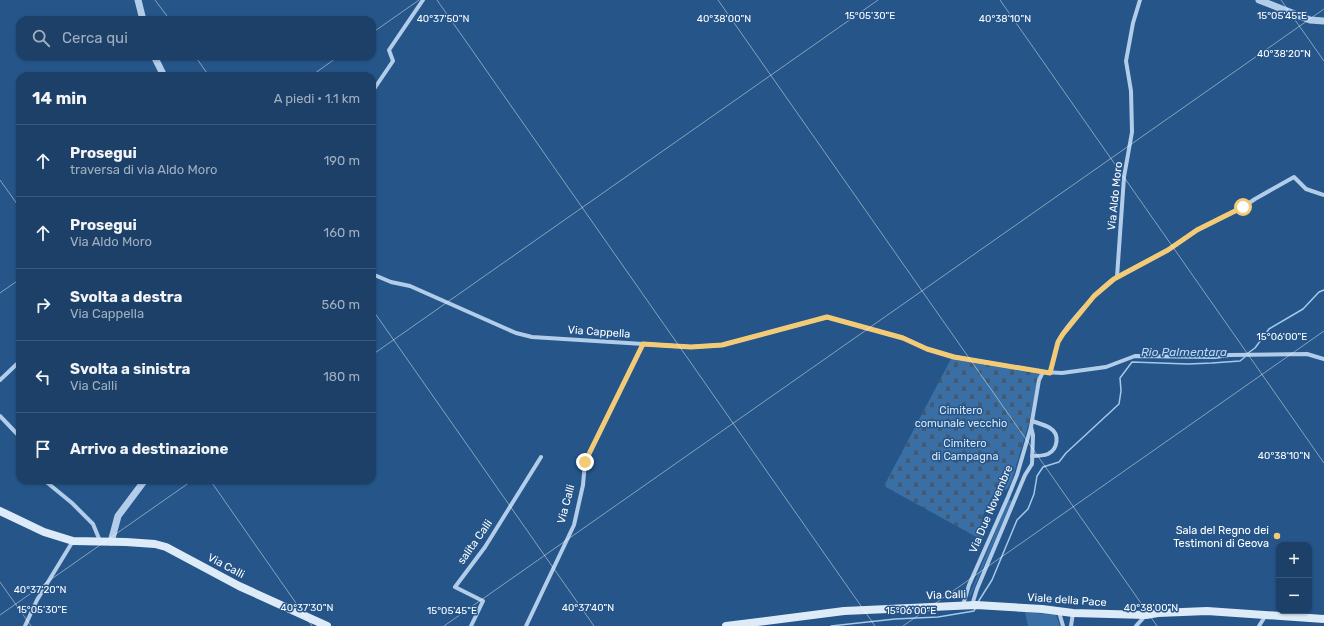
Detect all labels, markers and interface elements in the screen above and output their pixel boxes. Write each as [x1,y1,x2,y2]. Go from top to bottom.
text: 15°05'30"E [845,10,895,22]
text: 15°05'45"E [1257,10,1307,22]
text: 40°37'50"N [417,13,469,25]
text: 40°38'00"N [697,13,751,25]
text: 40°38'10"N [979,13,1031,25]
search box [16,16,376,60]
icon: search [30,27,52,49]
text: Cerca qui [62,29,128,47]
text: 40°38'20"N [1257,48,1311,60]
text: 14 min [32,88,87,108]
text: A piedi · 1.1 km [274,91,360,106]
text: Prosegui [70,144,137,162]
icon: ahead [32,150,54,172]
text: 190 m [324,153,360,168]
street label: Via Aldo Moro [1105,161,1125,231]
text: traversa di via Aldo Moro [70,162,218,177]
route start [1234,198,1252,216]
text: Prosegui [70,216,137,234]
icon: ahead [32,222,54,244]
text: 160 m [324,225,360,240]
text: Via Aldo Moro [70,234,152,249]
text: Svolta a destra [70,288,182,306]
icon: right [32,294,54,316]
text: 560 m [321,297,360,312]
text: Via Cappella [70,306,144,321]
street label: Via Cappella [567,323,631,341]
text: 15°06'00"E [1257,331,1307,343]
water label: Rio Palmentara [1141,345,1227,359]
text: Svolta a sinistra [70,360,190,378]
icon: left [32,366,54,388]
text: 180 m [323,369,360,384]
text: Via Calli [70,378,117,393]
park label: Cimitero comunale vecchio [915,404,1007,430]
park label: Cimitero di Campagna [931,437,999,463]
icon: arrive [32,438,54,460]
text: Arrivo a destinazione [70,440,228,458]
text: 40°38'10"N [1258,450,1310,462]
route end [576,453,594,471]
street label: Via Due Novembre [967,463,1015,555]
street label: Via Calli [555,483,577,525]
street label: salita Calli [455,517,495,567]
place label: Sala del Regno dei Testimoni di Geova [1173,524,1269,550]
marker: Sala del Regno dei Testimoni di Geova [1272,531,1282,541]
map controls [1276,542,1312,614]
button: + [1276,542,1312,578]
street label: Via Calli [205,551,247,581]
button: − [1276,578,1312,614]
text: 40°37'20"N [14,584,66,596]
street label: Via Calli [926,588,966,602]
street label: Viale della Pace [1027,591,1107,609]
text: 40°37'30"N [281,602,333,614]
text: 40°37'40"N [562,602,614,614]
text: 40°38'00"N [1124,602,1178,614]
text: 15°05'30"E [17,604,67,616]
text: 15°05'45"E [427,605,477,617]
text: 15°06'00"E [886,605,936,617]

